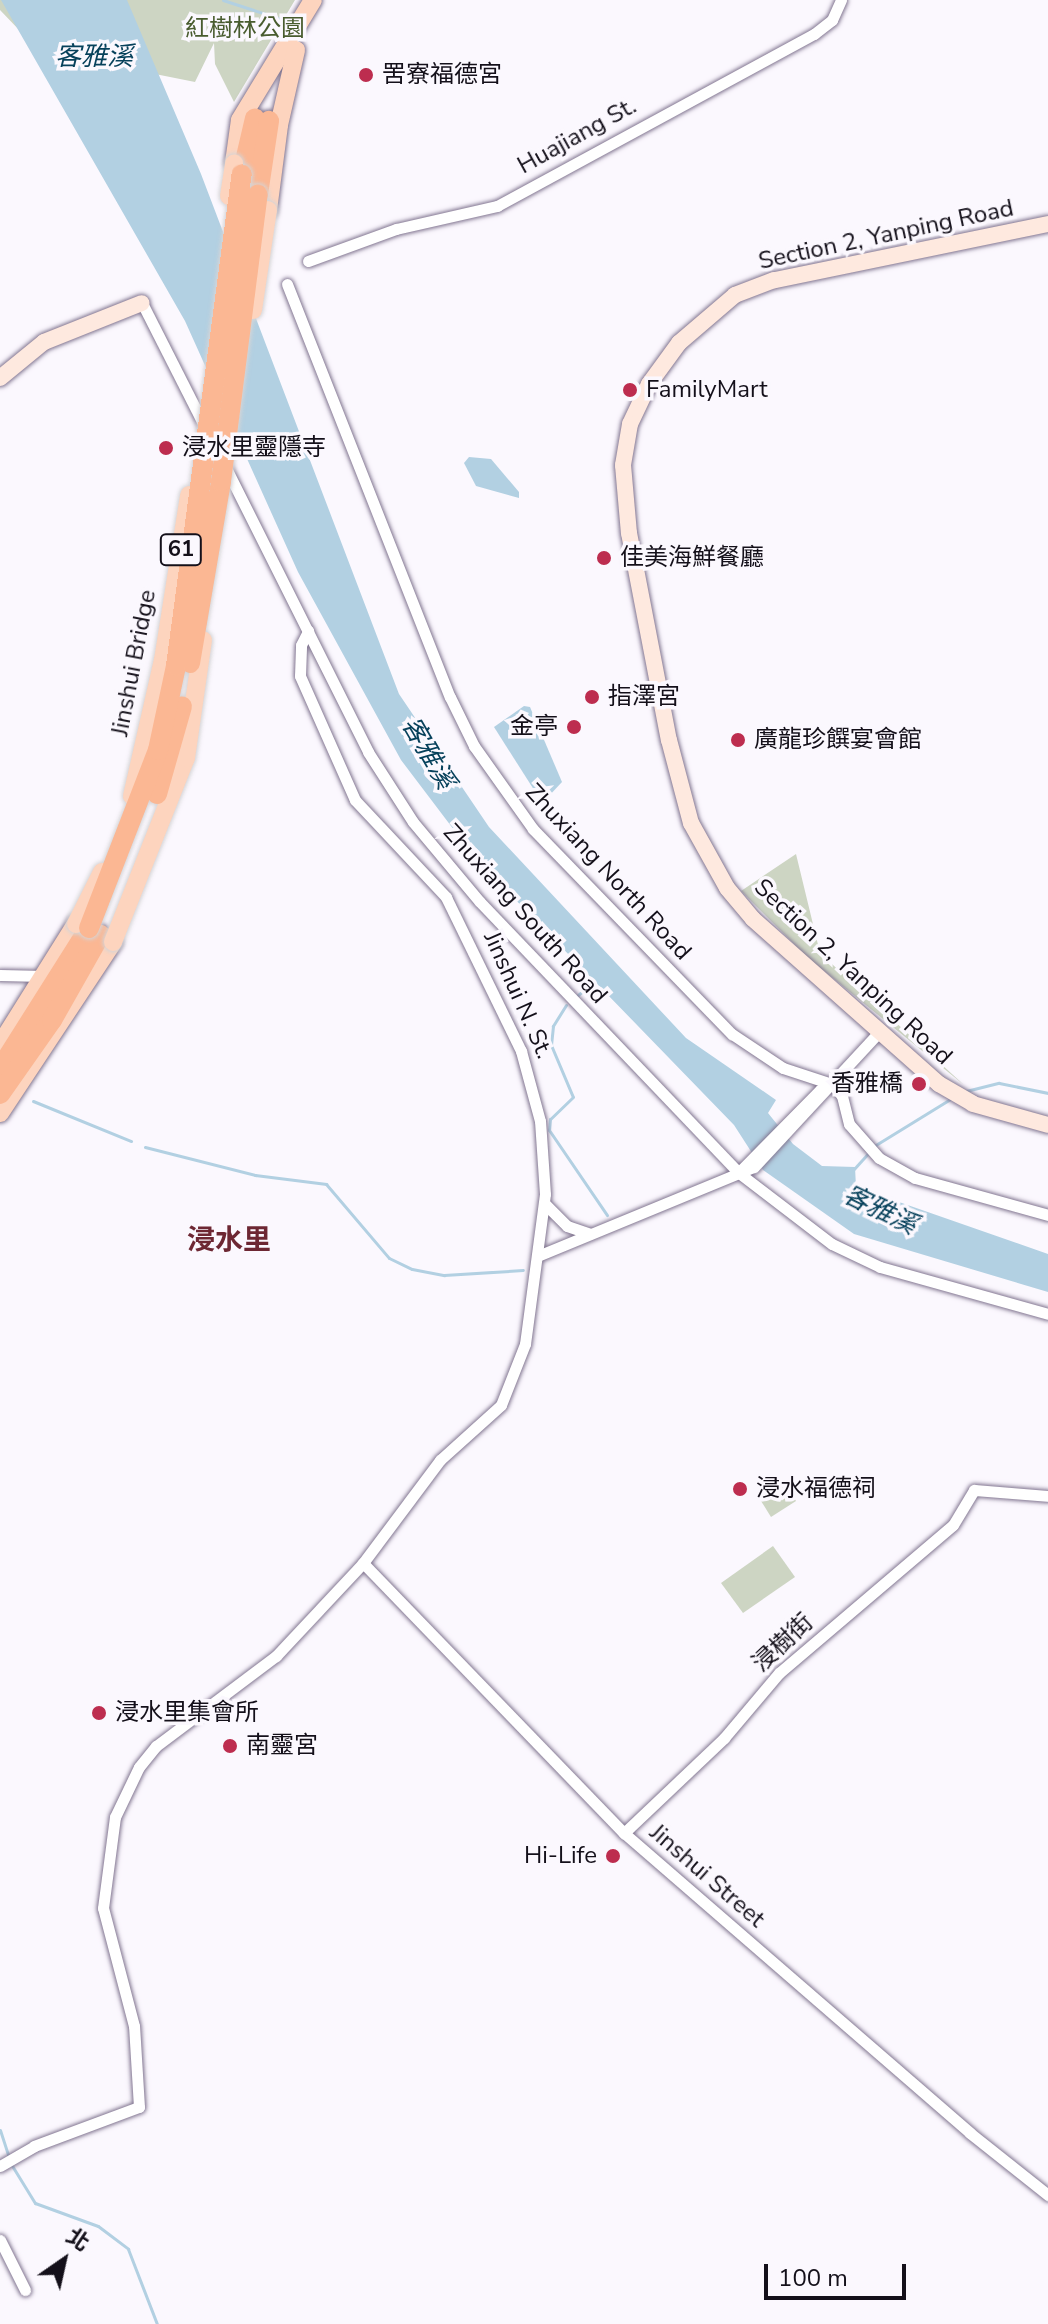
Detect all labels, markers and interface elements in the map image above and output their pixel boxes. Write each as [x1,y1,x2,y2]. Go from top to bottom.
park label: 紅樹林公園 [185,15,305,43]
water label: 客雅溪 [55,41,133,73]
place label: 罟寮福德宮 [382,61,502,89]
marker: 罟寮福德宮 [357,66,375,84]
street label: Huajiang St. [513,92,641,180]
street label: Section 2, Yanping Road [756,194,1016,276]
place label: FamilyMart [646,376,768,404]
marker: FamilyMart [621,381,639,399]
place label: 浸水里靈隱寺 [182,434,326,462]
marker: 浸水里靈隱寺 [157,439,175,457]
road number: 61 [159,532,203,568]
place label: 佳美海鮮餐廳 [620,544,764,572]
marker: 佳美海鮮餐廳 [595,549,613,567]
street label: Jinshui Bridge [106,587,162,739]
place label: 指澤宮 [608,683,680,711]
marker: 指澤宮 [583,688,601,706]
water label: 客雅溪 [395,711,461,795]
place label: 金亭 [510,713,558,741]
marker: 金亭 [565,718,583,736]
place label: 廣龍珍饌宴會館 [754,726,922,754]
marker: 廣龍珍饌宴會館 [729,731,747,749]
street label: Zhuxiang North Road [519,778,697,966]
street label: Zhuxiang South Road [437,818,613,1010]
street label: Section 2, Yanping Road [748,873,958,1071]
street label: Jinshui N. St. [477,927,559,1063]
place label: 香雅橋 [831,1070,903,1098]
marker: 香雅橋 [910,1075,928,1093]
water label: 客雅溪 [838,1179,922,1241]
district label: 浸水里 [187,1223,271,1257]
place label: 浸水福德祠 [756,1475,876,1503]
marker: 浸水福德祠 [731,1480,749,1498]
street label: 浸樹街 [747,1608,819,1678]
place label: 浸水里集會所 [115,1699,259,1727]
marker: 浸水里集會所 [90,1704,108,1722]
place label: 南靈宮 [246,1732,318,1760]
marker: 南靈宮 [221,1737,239,1755]
street label: Jinshui Street [644,1818,770,1934]
place label: Hi-Life [524,1842,597,1870]
marker: Hi-Life [604,1847,622,1865]
north arrow [24,2220,104,2300]
text: 北 [60,2222,95,2259]
scale bar [768,2248,910,2298]
text: 100 m [778,2262,848,2294]

